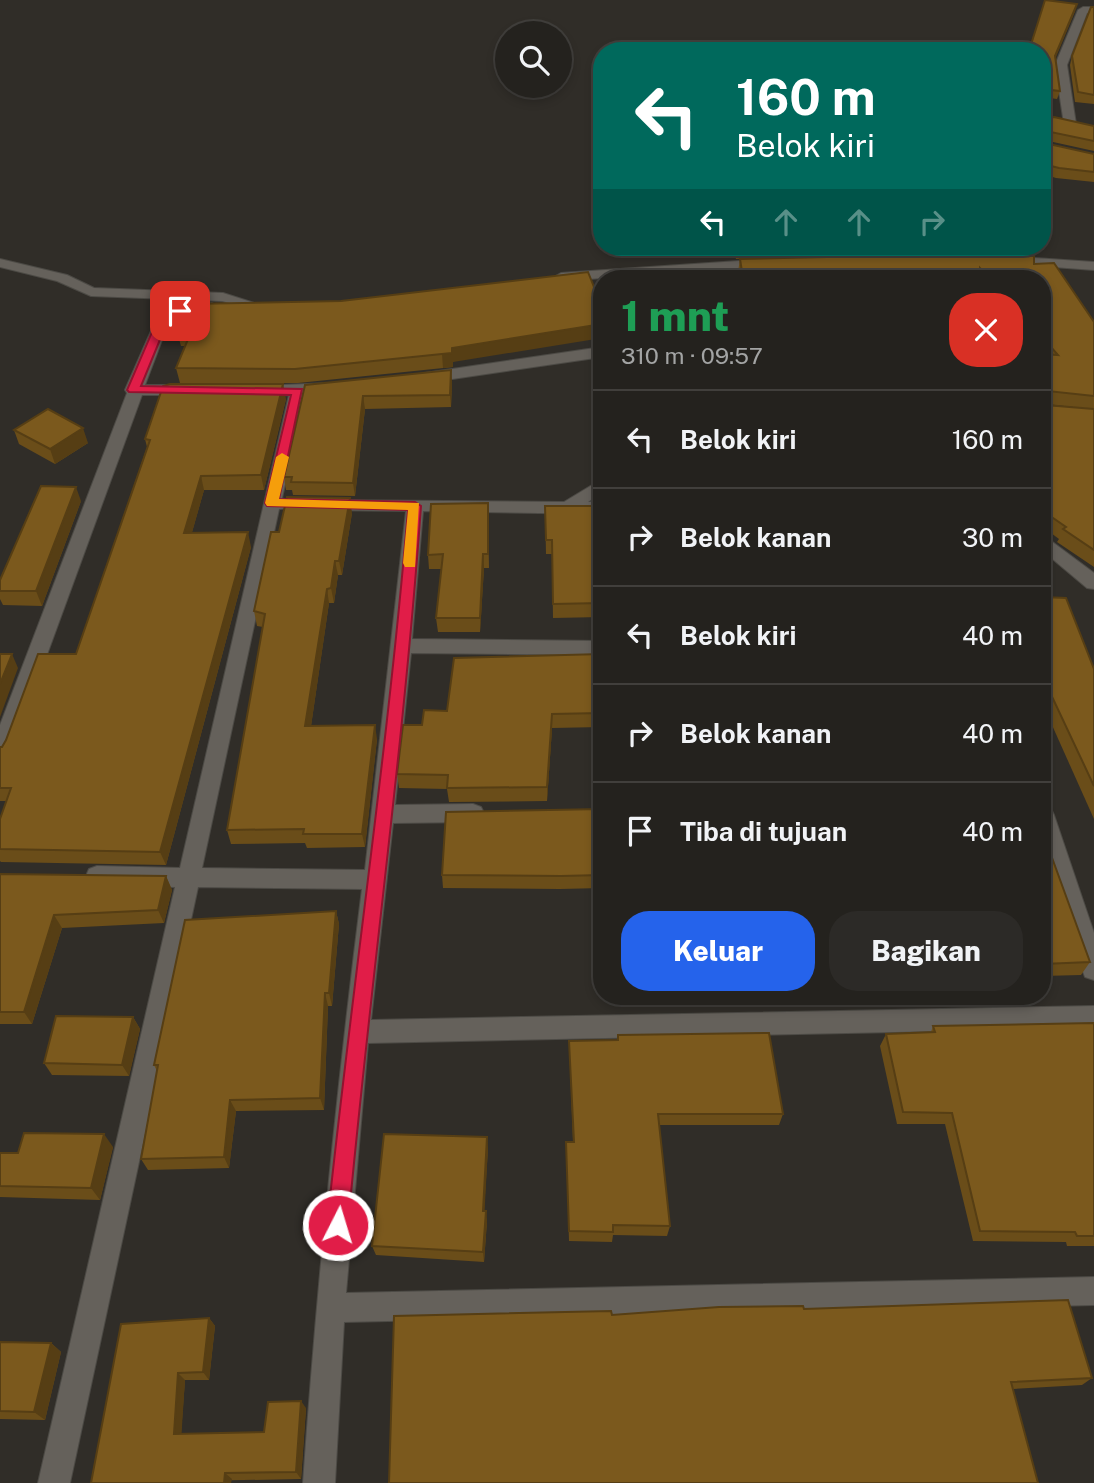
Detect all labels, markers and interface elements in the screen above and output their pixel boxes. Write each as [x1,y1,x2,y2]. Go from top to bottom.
map controls [495,21,572,98]
button: search [495,21,572,98]
text: 160 m [736,68,876,126]
icon: left [621,70,712,161]
text: Belok kiri [736,127,875,164]
icon: left [694,203,732,241]
icon: ahead [767,203,805,241]
icon: ahead [840,203,878,241]
icon: right [913,203,951,241]
pin [150,281,210,341]
text: 1 mnt [621,291,729,340]
icon: arrive [161,292,199,330]
button: close [949,293,1023,367]
text: 310 m · 09:57 [621,342,763,369]
icon: left [621,420,659,458]
text: Belok kiri [680,424,796,455]
text: 160 m [952,424,1023,455]
icon: right [621,518,659,556]
text: Belok kanan [680,522,831,553]
text: 30 m [962,522,1023,553]
icon: left [621,616,659,654]
text: Belok kiri [680,620,796,651]
text: 40 m [962,620,1023,651]
icon: right [621,714,659,752]
text: Belok kanan [680,718,831,749]
text: 40 m [962,718,1023,749]
icon: arrive [621,812,659,850]
text: Tiba di tujuan [680,816,847,847]
text: 40 m [962,816,1023,847]
button: Keluar [621,911,815,991]
button: Bagikan [829,911,1023,991]
position arrow [301,1188,375,1262]

